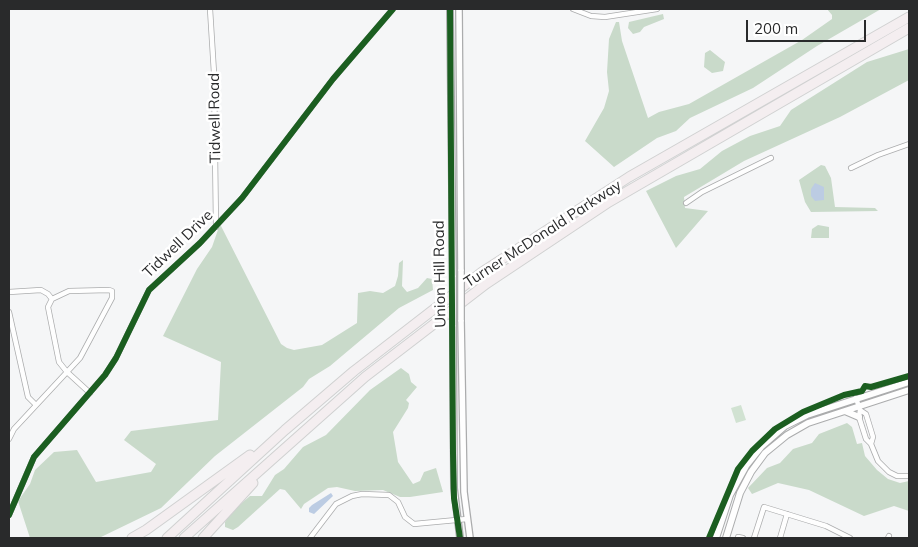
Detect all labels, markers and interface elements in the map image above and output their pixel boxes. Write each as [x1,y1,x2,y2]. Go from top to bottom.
scale bar [748,10,868,42]
text: 200 m [754,19,798,38]
street label: Tidwell Road [205,73,225,163]
street label: Turner McDonald Parkway [461,176,625,292]
street label: Tidwell Drive [139,206,217,282]
street label: Union Hill Road [430,220,450,328]

